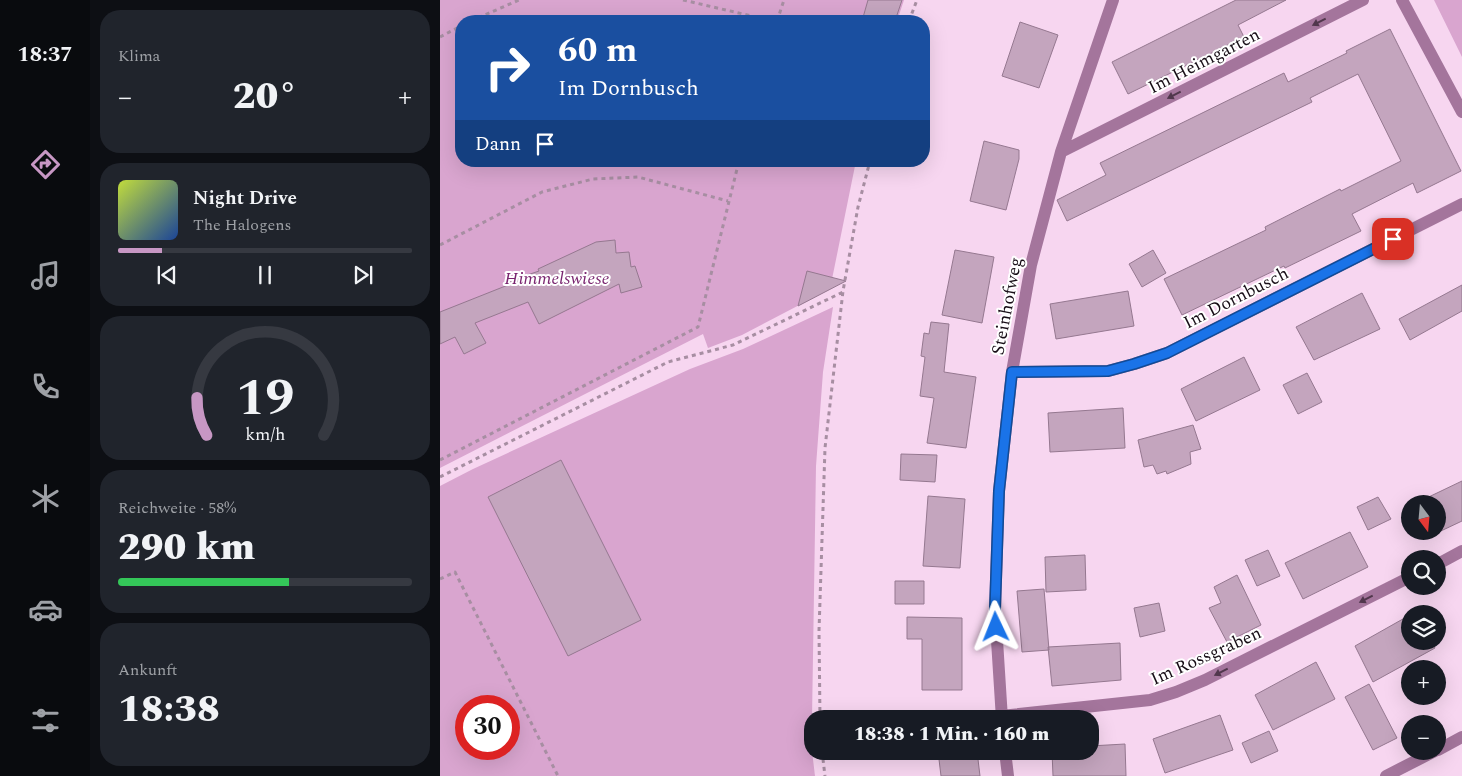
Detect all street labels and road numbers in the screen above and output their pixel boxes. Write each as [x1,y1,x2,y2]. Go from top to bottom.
street label: Im Heimgarten [1143,21,1265,101]
street label: Steinhofweg [984,255,1030,357]
street label: Im Dornbusch [1179,260,1293,336]
street label: Im Rossgraben [1146,619,1266,693]

